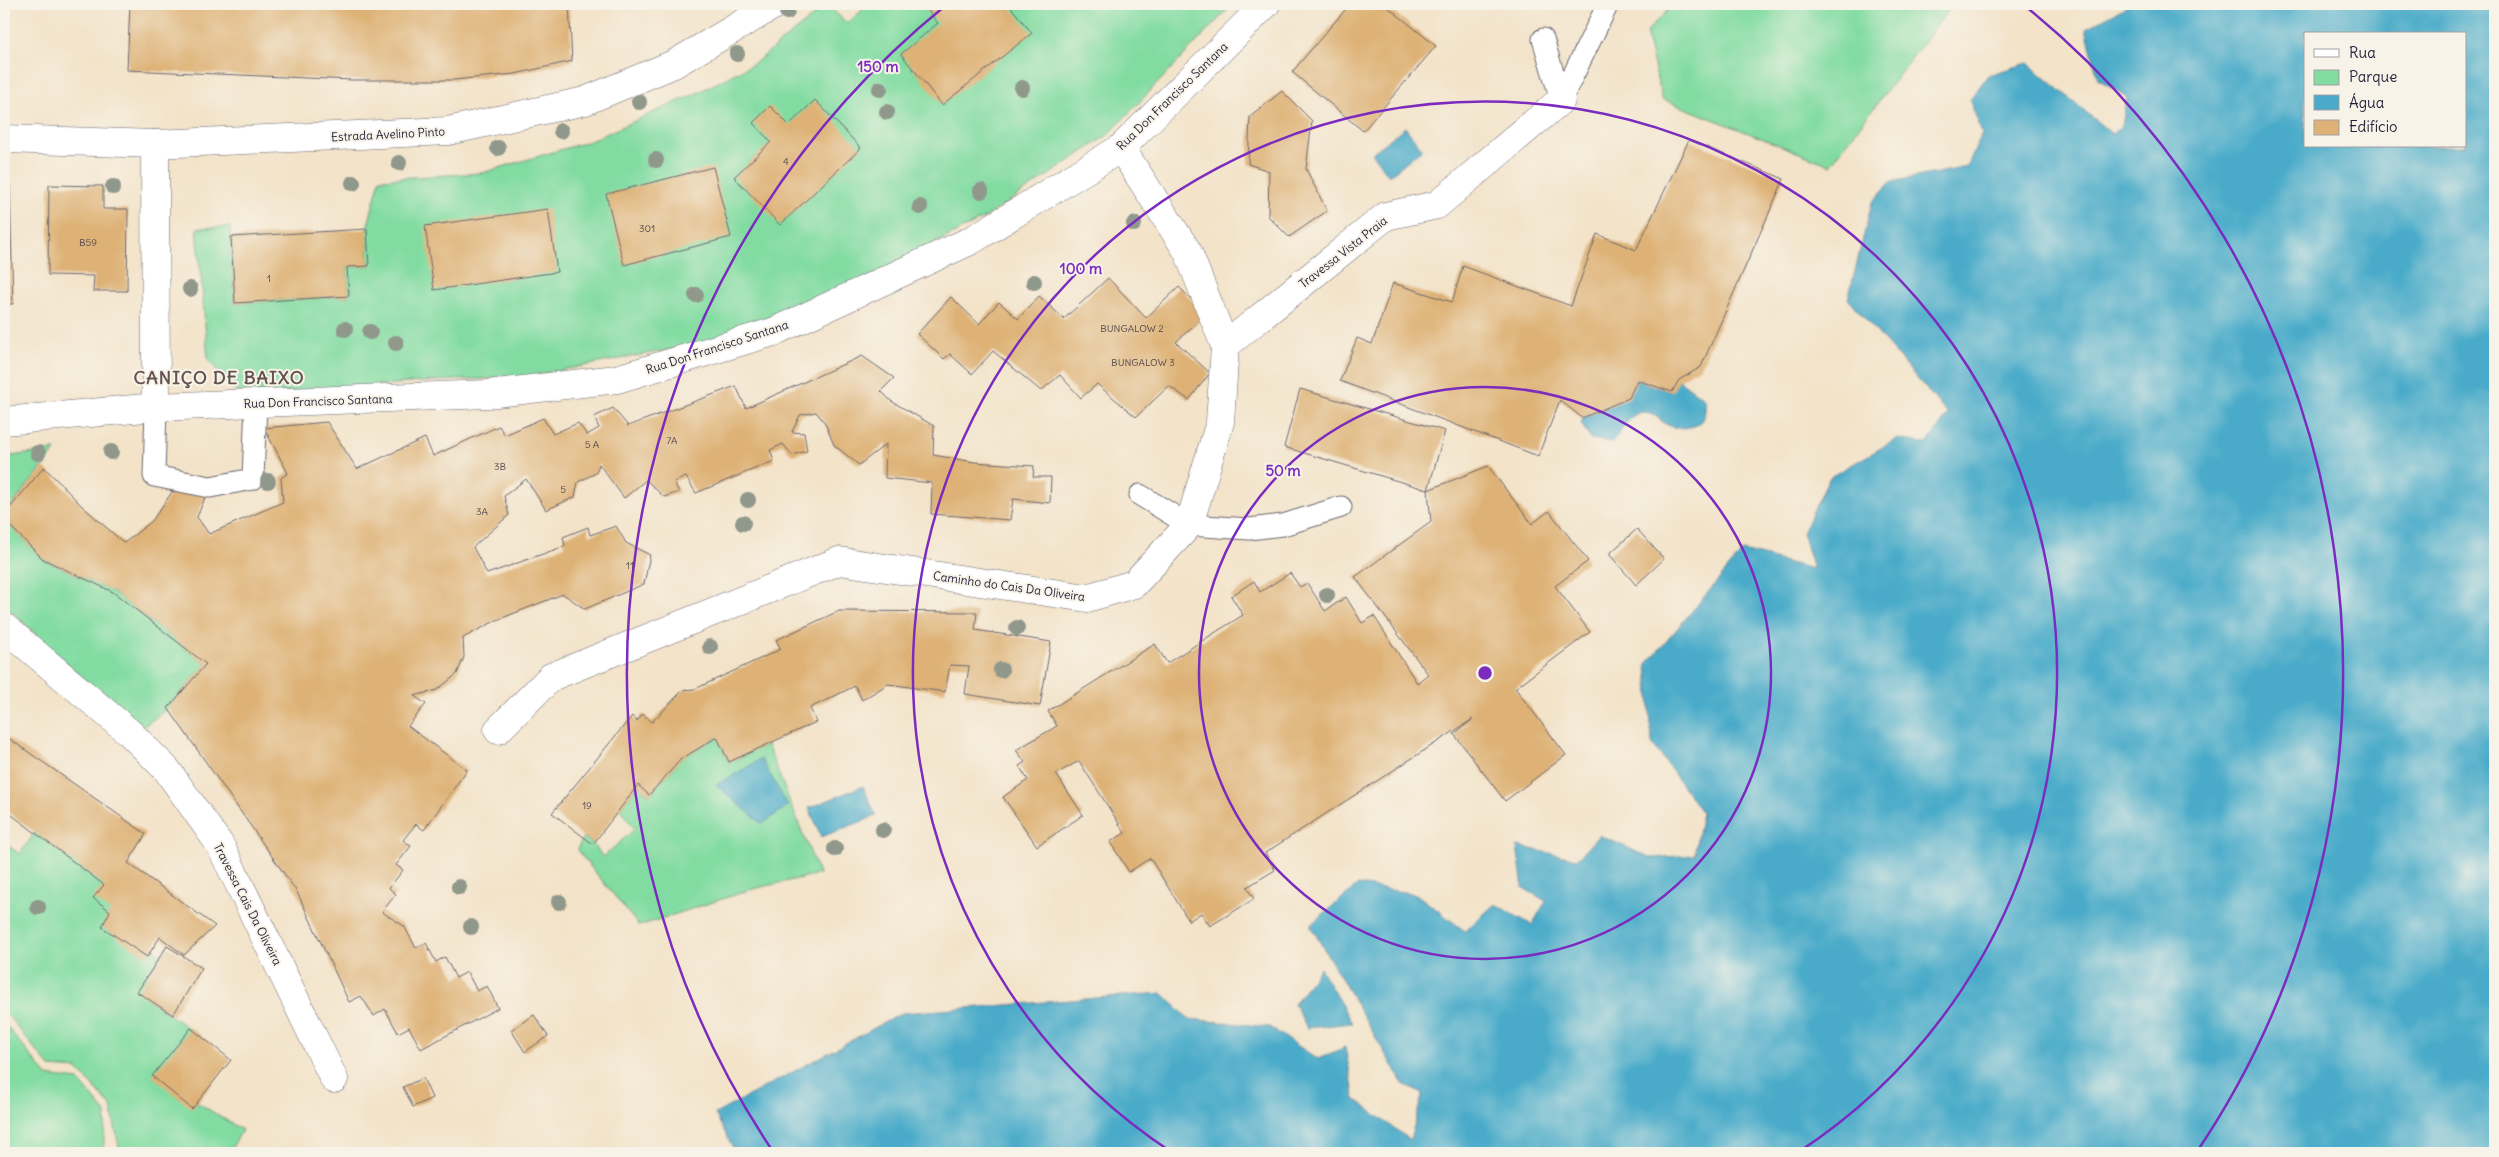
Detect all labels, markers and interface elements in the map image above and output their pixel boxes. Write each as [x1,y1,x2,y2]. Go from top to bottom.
legend [2304,32,2466,148]
street label: Rua Don Francisco Santana [1113,39,1231,153]
text: Rua [2349,43,2376,62]
text: 150 m [857,57,899,76]
text: Parque [2349,67,2397,86]
text: Água [2349,93,2385,112]
text: Edifício [2349,117,2397,136]
street label: Estrada Avelino Pinto [331,124,446,144]
house number: 4 [783,155,789,168]
street label: Travessa Vista Praia [1296,213,1390,291]
house number: 301 [639,222,655,235]
house number: B59 [79,236,97,249]
text: 100 m [1060,259,1102,278]
house number: 1 [267,272,271,285]
street label: Rua Don Francisco Santana [644,317,790,377]
house number: BUNGALOW 2 [1100,322,1164,335]
house number: BUNGALOW 3 [1111,356,1175,369]
district label: CANIÇO DE BAIXO [133,366,305,389]
street label: Rua Don Francisco Santana [243,391,393,411]
house number: 7A [666,434,678,447]
house number: 5 A [585,438,600,451]
house number: 3B [494,460,507,473]
text: 50 m [1265,461,1301,480]
house number: 5 [560,483,566,496]
house number: 3A [476,505,489,518]
house number: 11 [626,559,634,572]
street label: Caminho do Cais Da Oliveira [932,568,1086,604]
centre of rings [1476,664,1494,682]
house number: 19 [582,799,592,812]
street label: Travessa Cais Da Oliveira [211,840,285,968]

